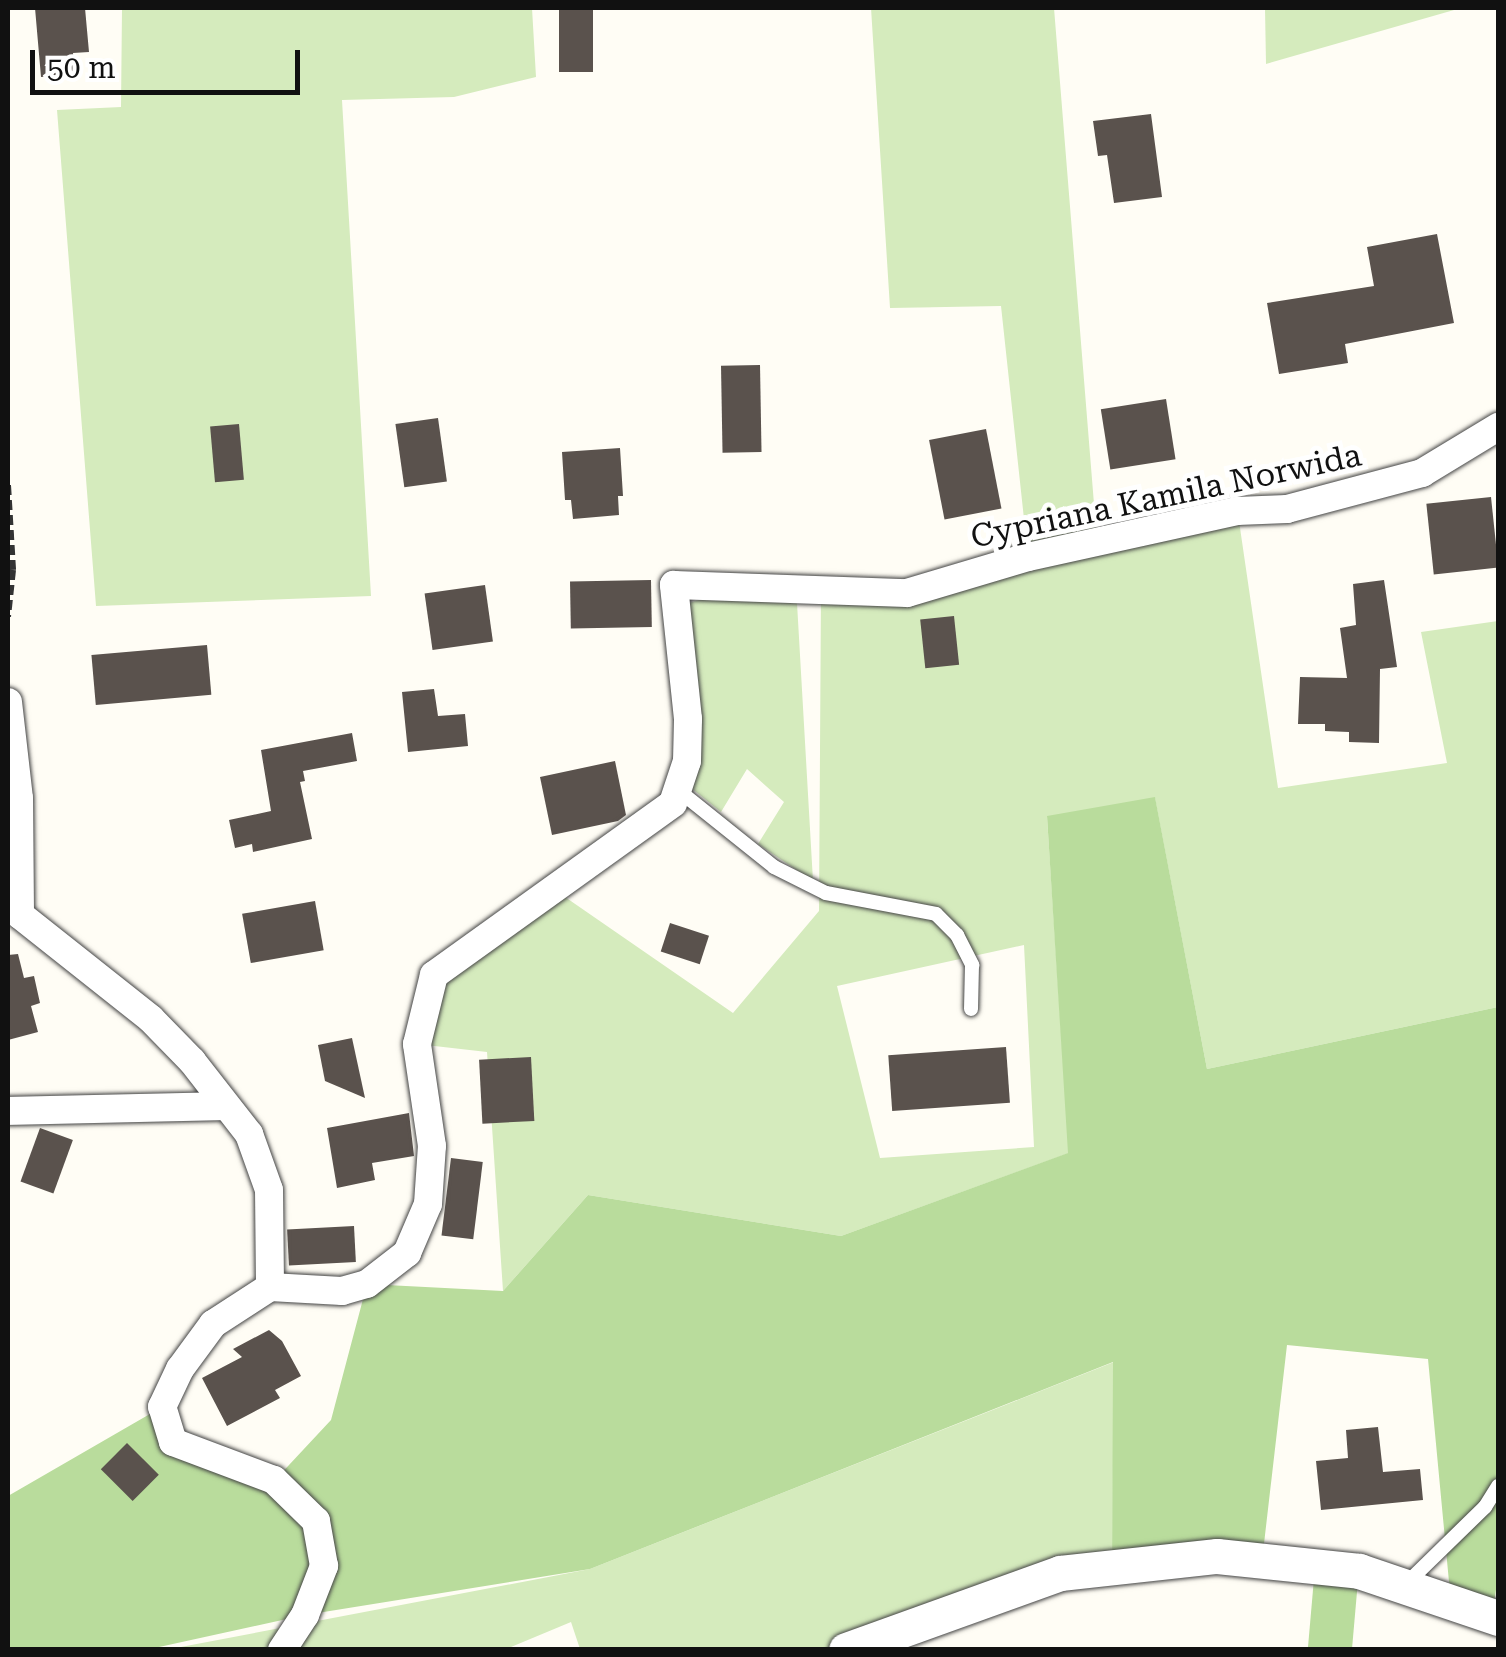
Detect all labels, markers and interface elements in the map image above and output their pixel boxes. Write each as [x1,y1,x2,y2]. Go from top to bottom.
scale bar [35,30,305,92]
text: 50 m [47,50,116,85]
street label: Cypriana Kamila Norwida [967,436,1365,556]

